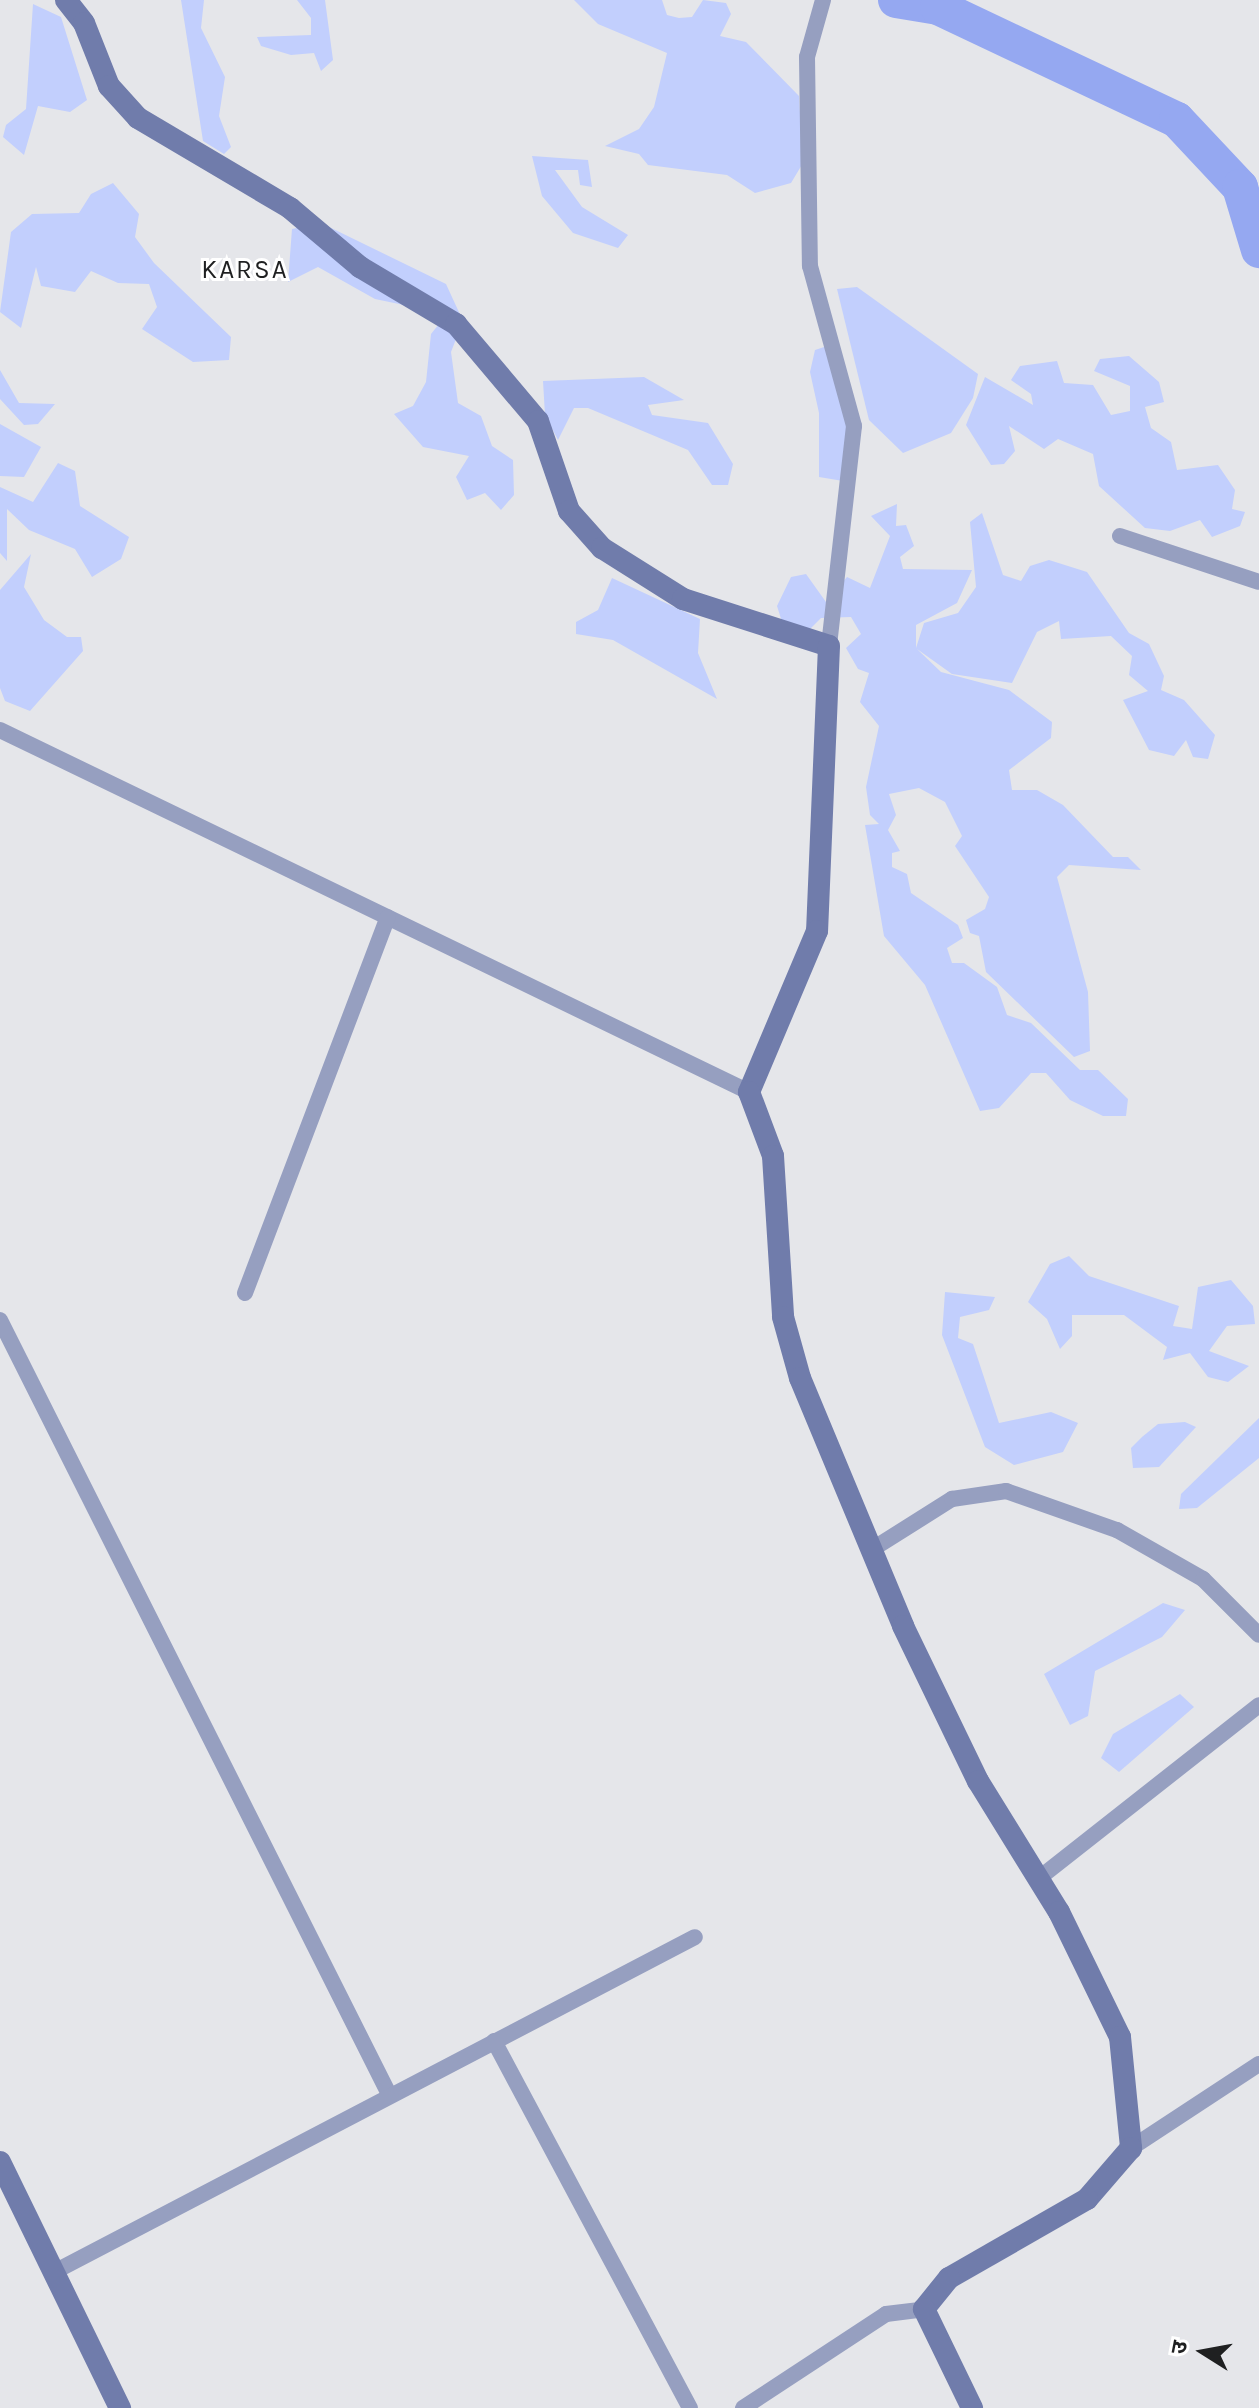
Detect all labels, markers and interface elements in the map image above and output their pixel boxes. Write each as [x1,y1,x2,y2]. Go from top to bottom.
district label: KARSA [201,254,289,286]
north arrow [1163,2312,1243,2392]
text: उ [1165,2339,1193,2356]

